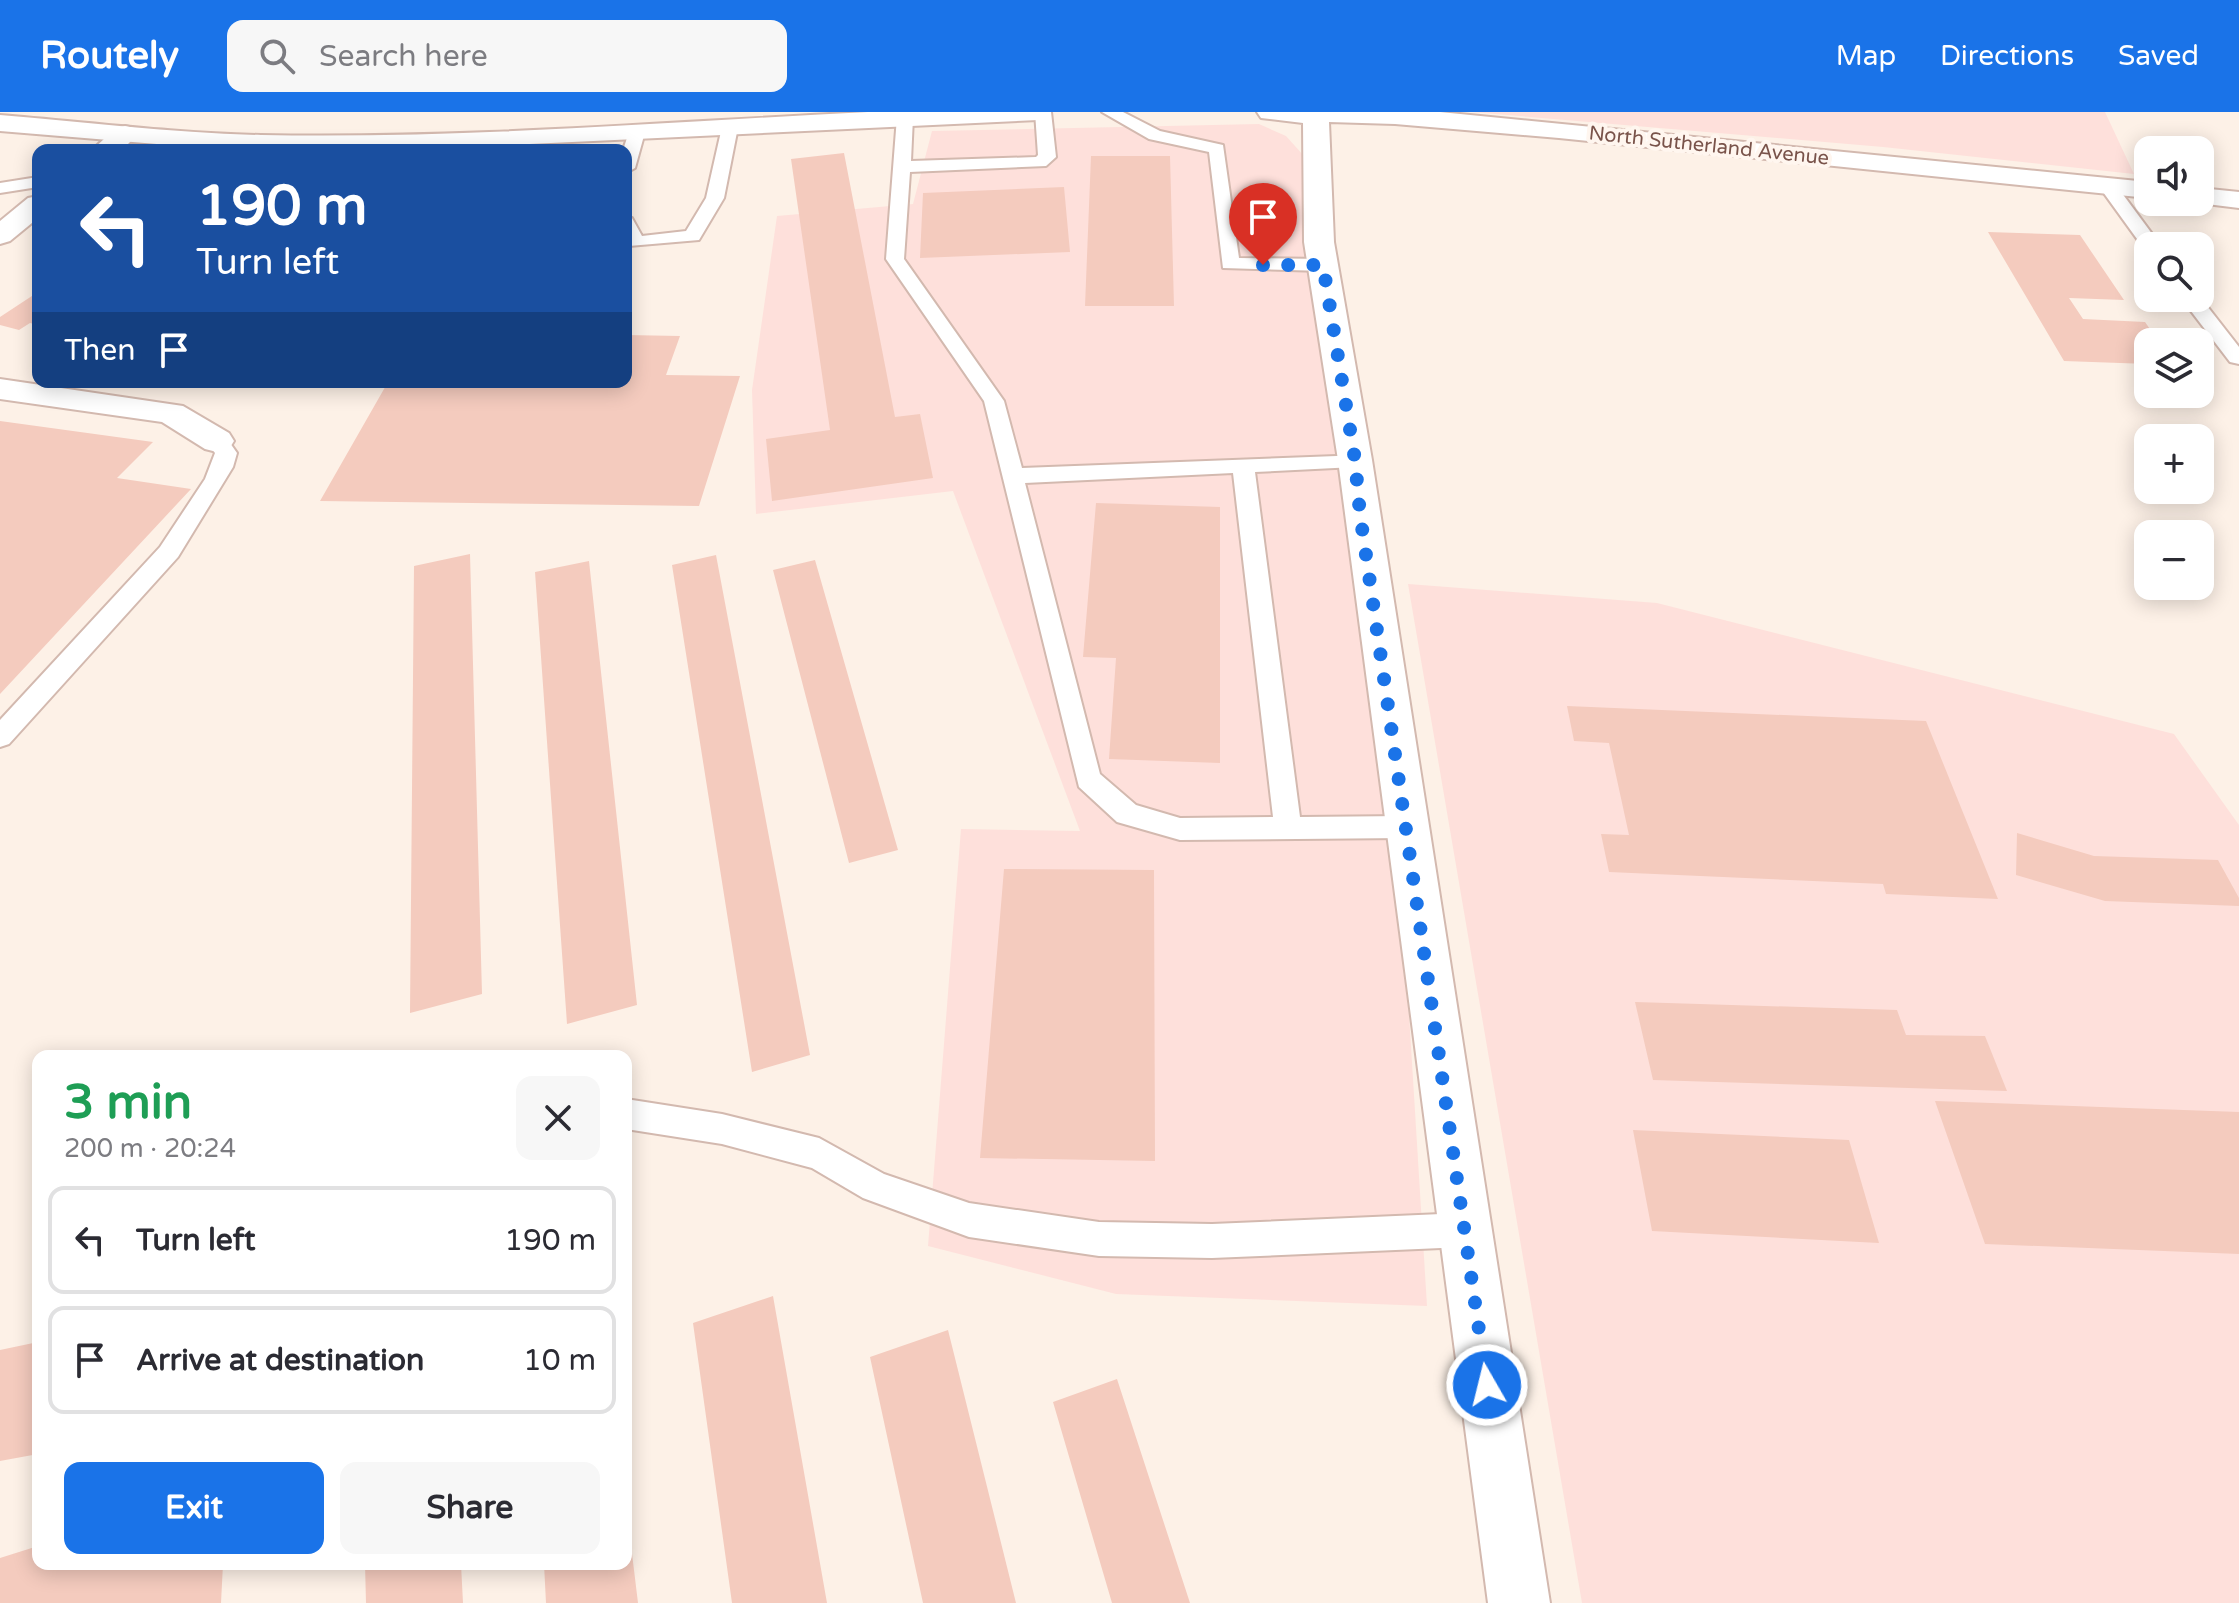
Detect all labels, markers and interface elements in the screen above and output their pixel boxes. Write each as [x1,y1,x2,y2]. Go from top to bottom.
search box [227,20,787,92]
text: Routely [40,33,179,79]
icon: search [255,34,299,78]
text: Search here [319,38,488,75]
text: Map [1836,39,1896,73]
text: Directions [1940,39,2074,73]
text: Saved [2118,39,2199,73]
street label: North Sutherland Avenue [1588,121,1830,171]
map controls [2134,136,2214,600]
button: sound [2134,136,2214,216]
text: 190 m [196,173,367,240]
icon: left [64,176,168,280]
pin [1229,183,1297,265]
icon: arrive [1241,195,1285,239]
button: search [2134,232,2214,312]
text: Turn left [196,241,339,284]
icon: arrive [152,328,196,372]
button: layers [2134,328,2214,408]
text: Then [64,332,136,369]
button: + [2134,424,2214,504]
button: − [2134,520,2214,600]
text: 3 min [64,1074,192,1132]
button: close [516,1076,600,1160]
text: 200 m · 20:24 [64,1133,236,1164]
icon: left [68,1218,112,1262]
text: Turn left [136,1222,255,1259]
text: 190 m [504,1222,596,1259]
icon: arrive [68,1338,112,1382]
text: Arrive at destination [136,1342,424,1379]
text: 10 m [523,1342,596,1379]
position arrow [1445,1343,1529,1427]
button: Exit [64,1462,324,1554]
button: Share [340,1462,600,1554]

